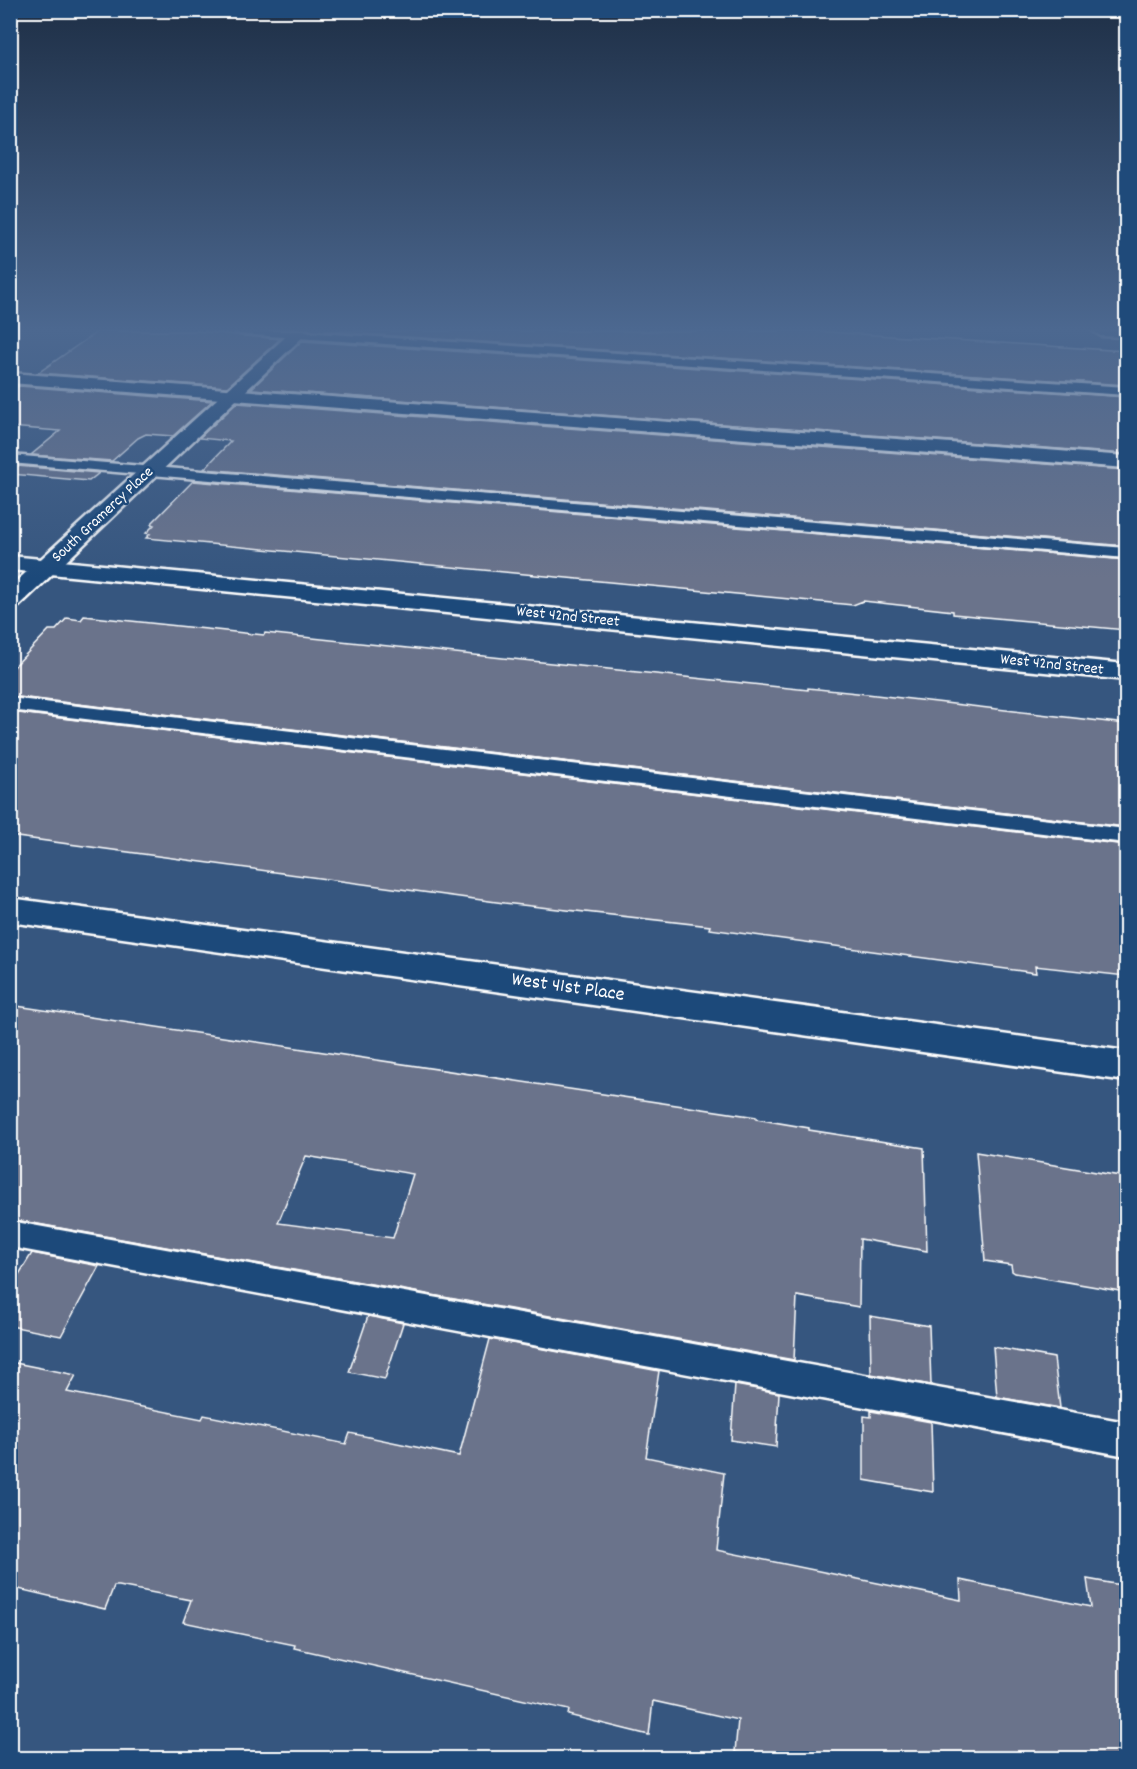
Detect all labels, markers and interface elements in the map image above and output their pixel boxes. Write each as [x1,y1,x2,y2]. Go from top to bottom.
street label: South Gramercy Place [47,462,159,568]
street label: West 42nd Street [515,600,621,634]
street label: West 42nd Street [999,648,1105,682]
street label: West 41st Place [510,966,626,1010]

